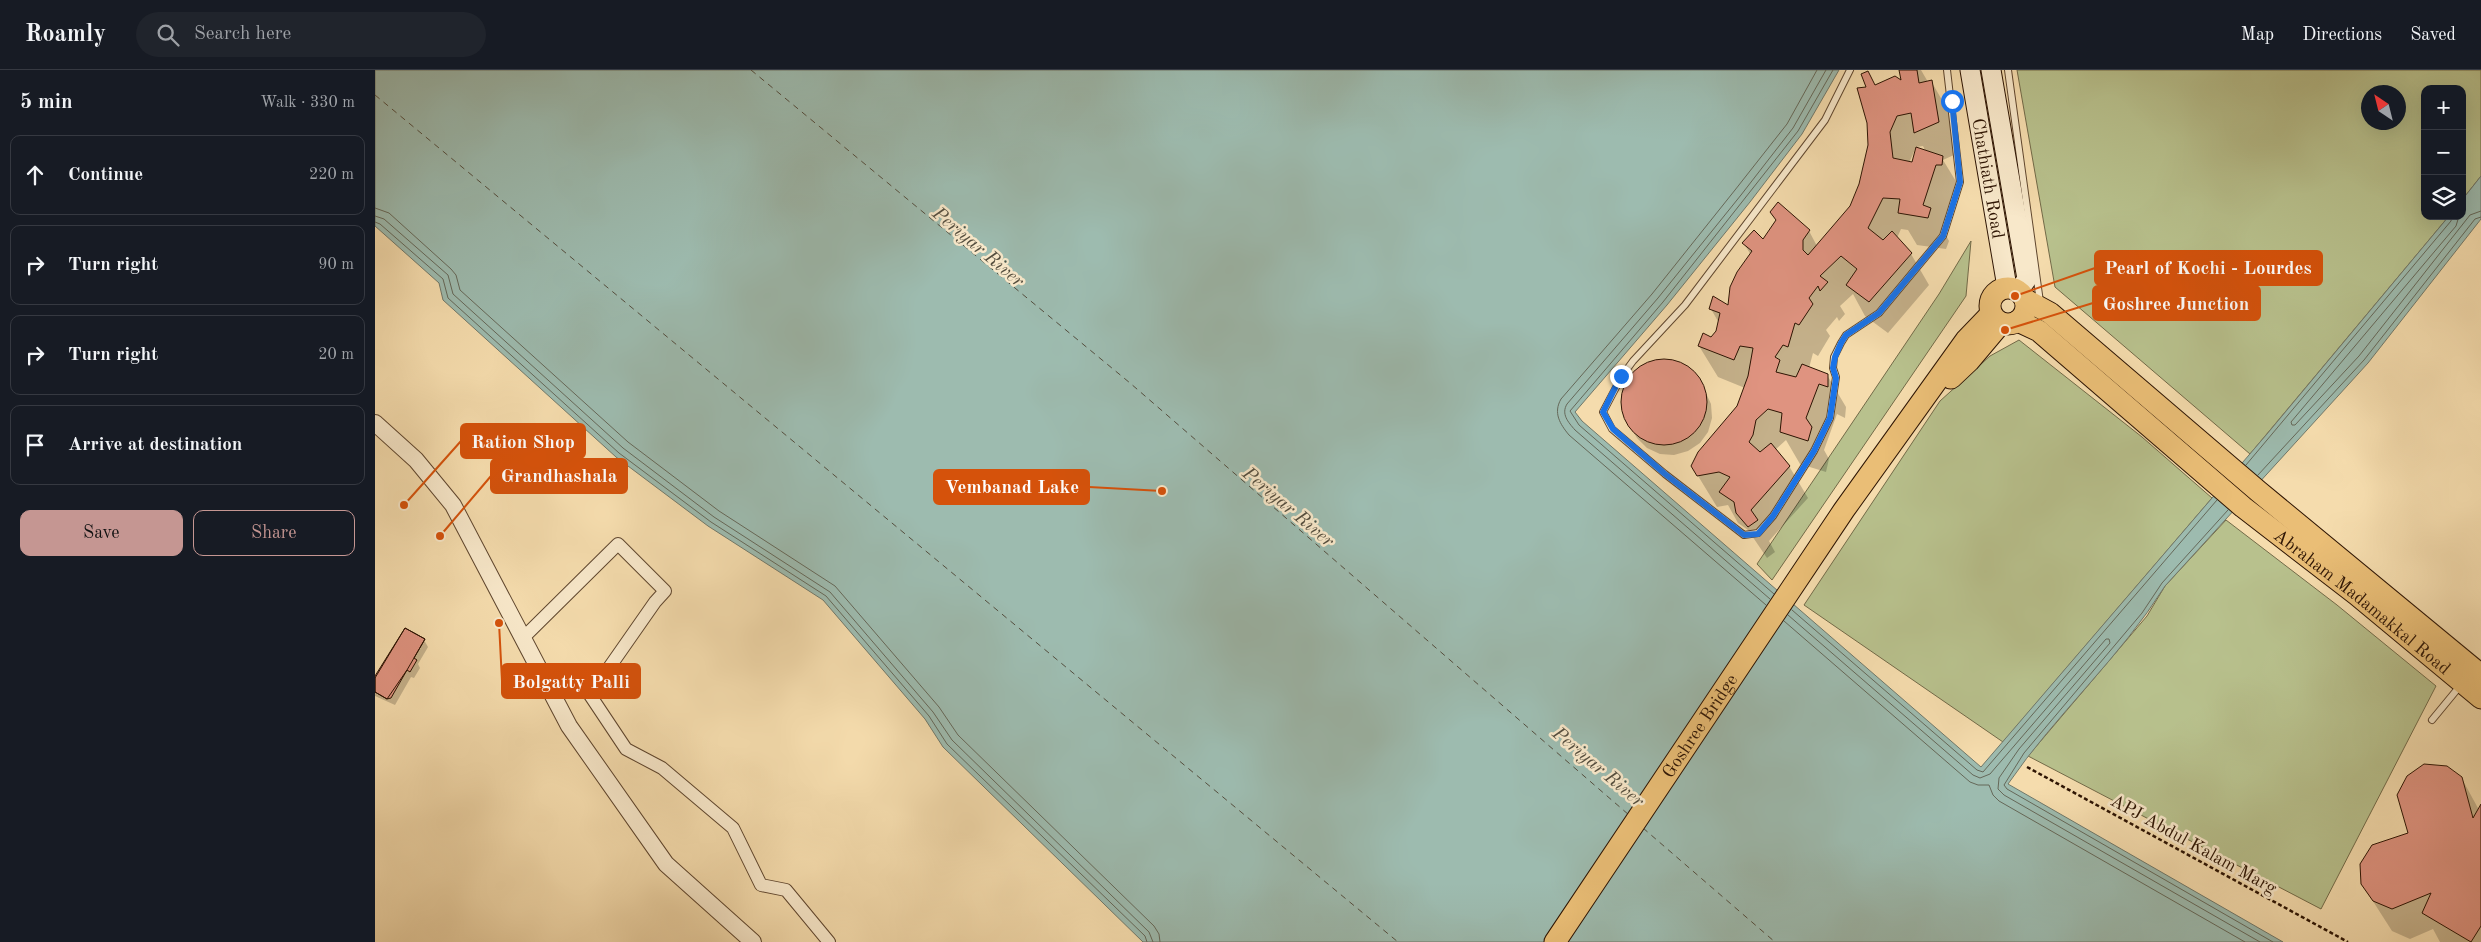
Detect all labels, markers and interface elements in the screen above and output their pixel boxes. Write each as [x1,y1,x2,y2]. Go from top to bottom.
search box [136,12,486,57]
icon: search [154,21,182,49]
text: Roamly [25,23,106,47]
text: Search here [194,25,291,44]
text: Map [2241,26,2274,44]
text: Directions [2302,26,2382,44]
text: Saved [2410,26,2456,44]
north arrow [2361,85,2406,130]
map controls [2421,85,2466,220]
button: + [2421,85,2466,130]
route start [1941,90,1964,113]
text: 5 min [20,92,73,113]
text: Walk · 330 m [260,95,355,111]
street label: Chathiath Road [1968,117,2007,240]
button: − [2421,130,2466,175]
icon: ahead [21,161,49,189]
text: Continue [68,166,143,185]
text: 220 m [309,167,354,183]
button: layers [2421,175,2466,220]
water label: Periyar River [927,204,1027,292]
icon: right [21,251,49,279]
callout: Pearl of Kochi - Lourdes [2095,251,2322,285]
text: Turn right [68,256,158,275]
text: 90 m [318,257,354,273]
text: Pearl of Kochi - Lourdes [2104,260,2312,279]
callout: Goshree Junction [2093,286,2260,320]
text: Goshree Junction [2103,296,2249,315]
icon: right [21,341,49,369]
text: Turn right [68,346,158,365]
text: 20 m [318,347,354,363]
route end [1610,365,1633,388]
callout: Ration Shop [461,424,585,458]
icon: arrive [21,431,49,459]
text: Ration Shop [471,434,575,453]
text: Arrive at destination [68,436,242,455]
callout: Grandhashala [491,459,627,493]
water label: Periyar River [1237,464,1337,552]
text: Grandhashala [501,468,618,487]
callout: Vembanad Lake [934,470,1089,504]
text: Vembanad Lake [945,479,1079,498]
button: Save [20,510,183,556]
button: Share [193,510,355,556]
street label: Abraham Madamakkal Road [2270,526,2453,678]
callout: Bolgatty Palli [502,664,640,698]
street label: Goshree Bridge [1659,671,1741,782]
text: Bolgatty Palli [512,674,630,693]
water label: Periyar River [1547,724,1647,812]
street label: APJ Abdul Kalam Marg [2107,792,2280,898]

